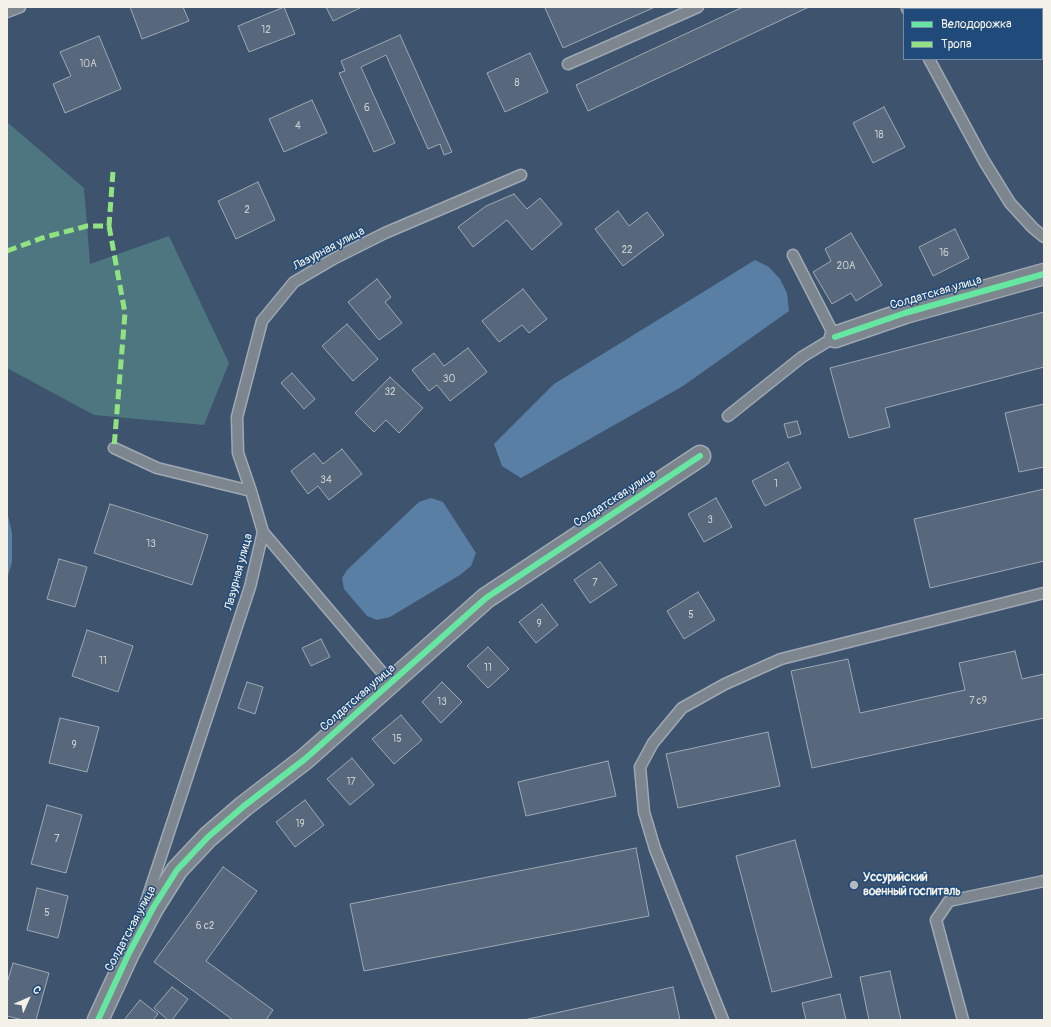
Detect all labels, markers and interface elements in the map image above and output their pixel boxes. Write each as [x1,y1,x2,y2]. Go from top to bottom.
legend [903,8,1043,60]
text: Велодорожка [941,17,1012,32]
house number: 12 [261,24,271,36]
text: Тропа [941,37,971,52]
house number: 10А [79,58,97,70]
house number: 8 [514,77,520,89]
house number: 6 [364,102,370,114]
house number: 4 [295,120,301,132]
house number: 18 [875,129,883,141]
house number: 2 [244,204,250,216]
street label: Лазурная улица [291,224,367,274]
house number: 22 [621,244,633,256]
house number: 16 [939,247,949,259]
house number: 20А [837,260,855,272]
street label: Солдатская улица [888,273,984,313]
house number: 30 [443,373,455,385]
house number: 32 [384,386,396,398]
street label: Солдатская улица [571,467,659,531]
house number: 34 [320,474,332,486]
house number: 1 [774,478,778,490]
house number: 3 [707,514,713,526]
street label: Лазурная улица [222,532,256,612]
house number: 13 [146,538,156,550]
house number: 7 [592,577,598,589]
house number: 5 [688,609,694,621]
house number: 9 [536,618,542,630]
house number: 11 [99,655,107,667]
street label: Солдатская улица [317,661,399,735]
house number: 11 [484,662,492,674]
house number: 7 с9 [969,695,987,707]
house number: 13 [437,696,447,708]
house number: 15 [392,733,402,745]
house number: 9 [71,739,77,751]
house number: 17 [346,776,356,788]
house number: 19 [295,818,305,830]
house number: 7 [54,833,60,845]
place label: Уссурийский военный госпиталь [863,871,961,899]
marker: Уссурийский военный госпиталь [848,879,860,891]
street label: Солдатская улица [102,884,160,974]
house number: 5 [44,907,50,919]
house number: 6 с2 [196,920,214,932]
north arrow [8,979,48,1019]
text: С [30,983,44,997]

